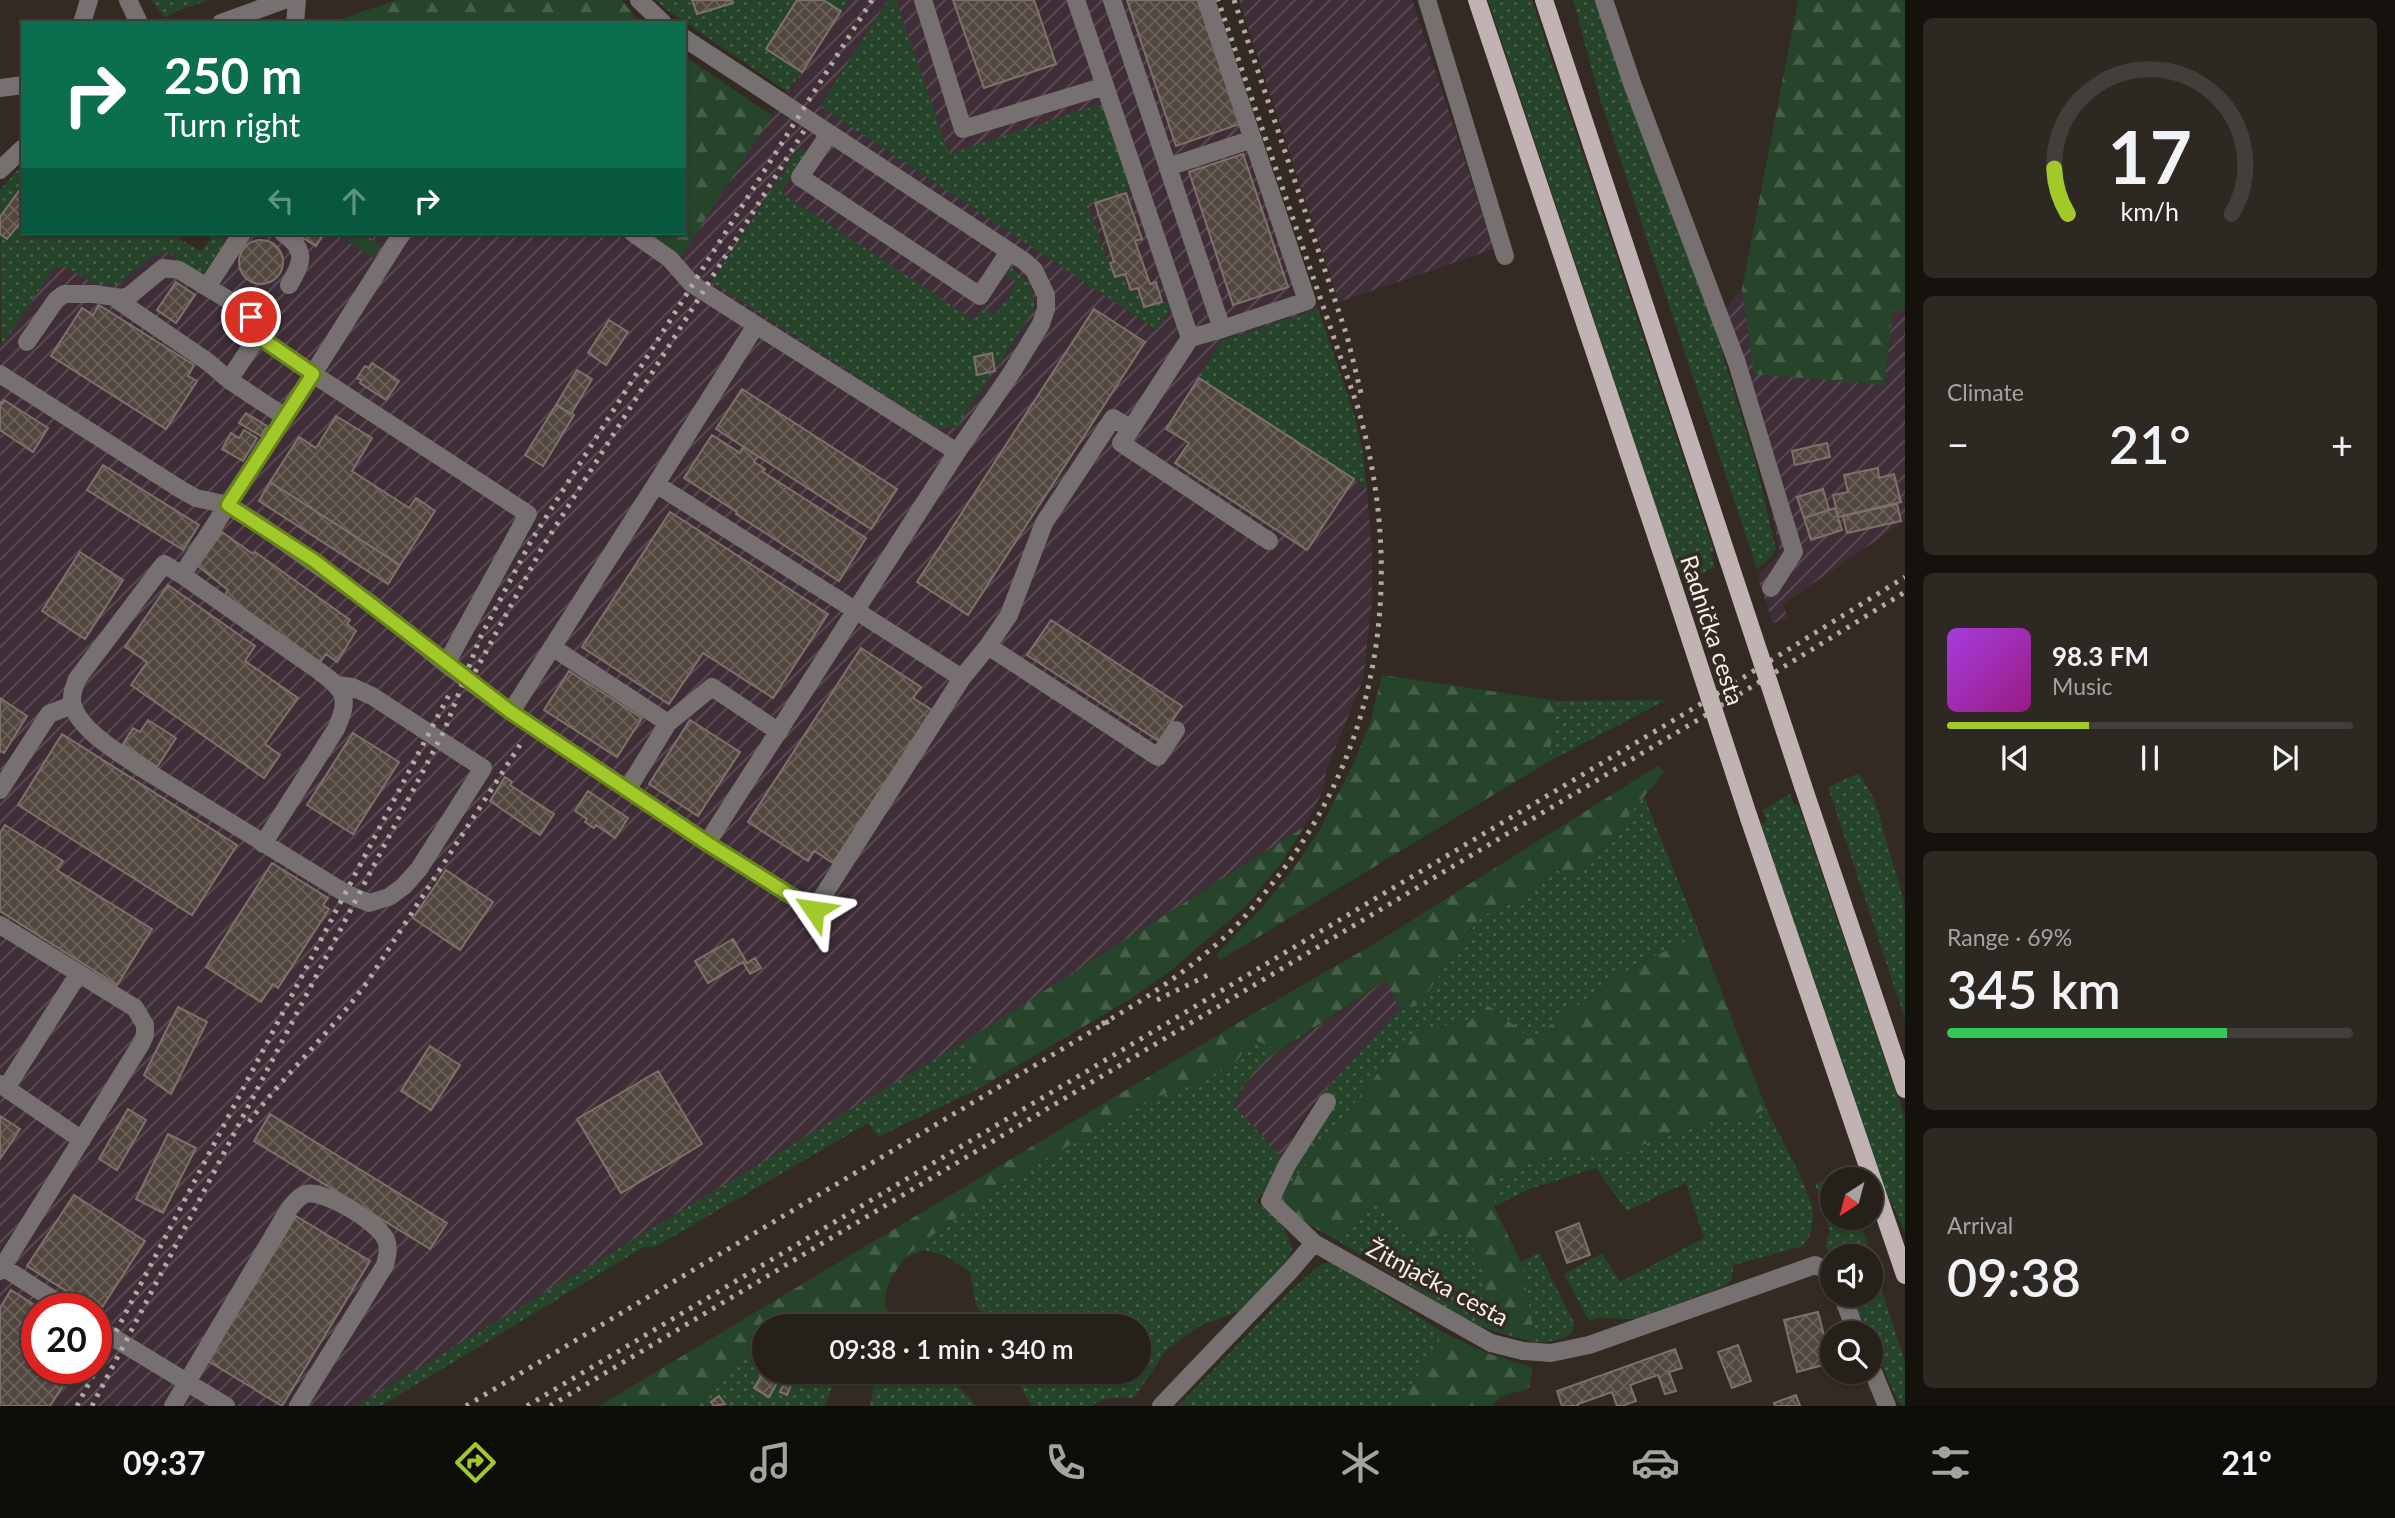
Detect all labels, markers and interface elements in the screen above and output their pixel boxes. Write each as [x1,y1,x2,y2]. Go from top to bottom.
text: 250 m [164,46,302,104]
icon: right [49,49,140,140]
text: Turn right [164,105,300,144]
text: 17 [2108,112,2192,200]
icon: left [262,182,300,220]
icon: ahead [335,182,373,220]
icon: right [408,182,446,220]
text: km/h [2121,196,2179,226]
pin [221,287,281,347]
icon: arrive [232,298,270,336]
text: Climate [1947,378,2024,406]
text: 21° [2109,413,2191,475]
text: − [1947,421,1969,467]
text: + [2331,421,2353,467]
street label: Radnička cesta [1675,551,1751,709]
text: 98.3 FM [2052,640,2149,672]
text: Music [2052,672,2112,700]
icon: previous [1996,739,2034,777]
icon: pause [2131,739,2169,777]
icon: next [2266,739,2304,777]
position arrow [777,873,851,947]
text: Range · 69% [1947,923,2072,951]
text: 345 km [1947,958,2121,1020]
north arrow [1820,1167,1883,1230]
map controls [1820,1167,1883,1384]
text: Arrival [1947,1211,2013,1239]
street label: Žitnjačka cesta [1362,1232,1514,1332]
button: sound [1820,1244,1883,1307]
text: 09:38 [1947,1246,2081,1308]
speed limit sign: 20 [21,1293,112,1384]
button: search [1820,1321,1883,1384]
text: 09:38 · 1 min · 340 m [829,1333,1074,1365]
icon: directions [451,1438,500,1487]
icon: music [746,1438,795,1487]
icon: phone [1041,1438,1090,1487]
icon: climate [1336,1438,1385,1487]
icon: car [1631,1438,1680,1487]
icon: filters [1926,1438,1975,1487]
text: 09:37 [123,1443,205,1482]
text: 21° [2221,1443,2272,1482]

